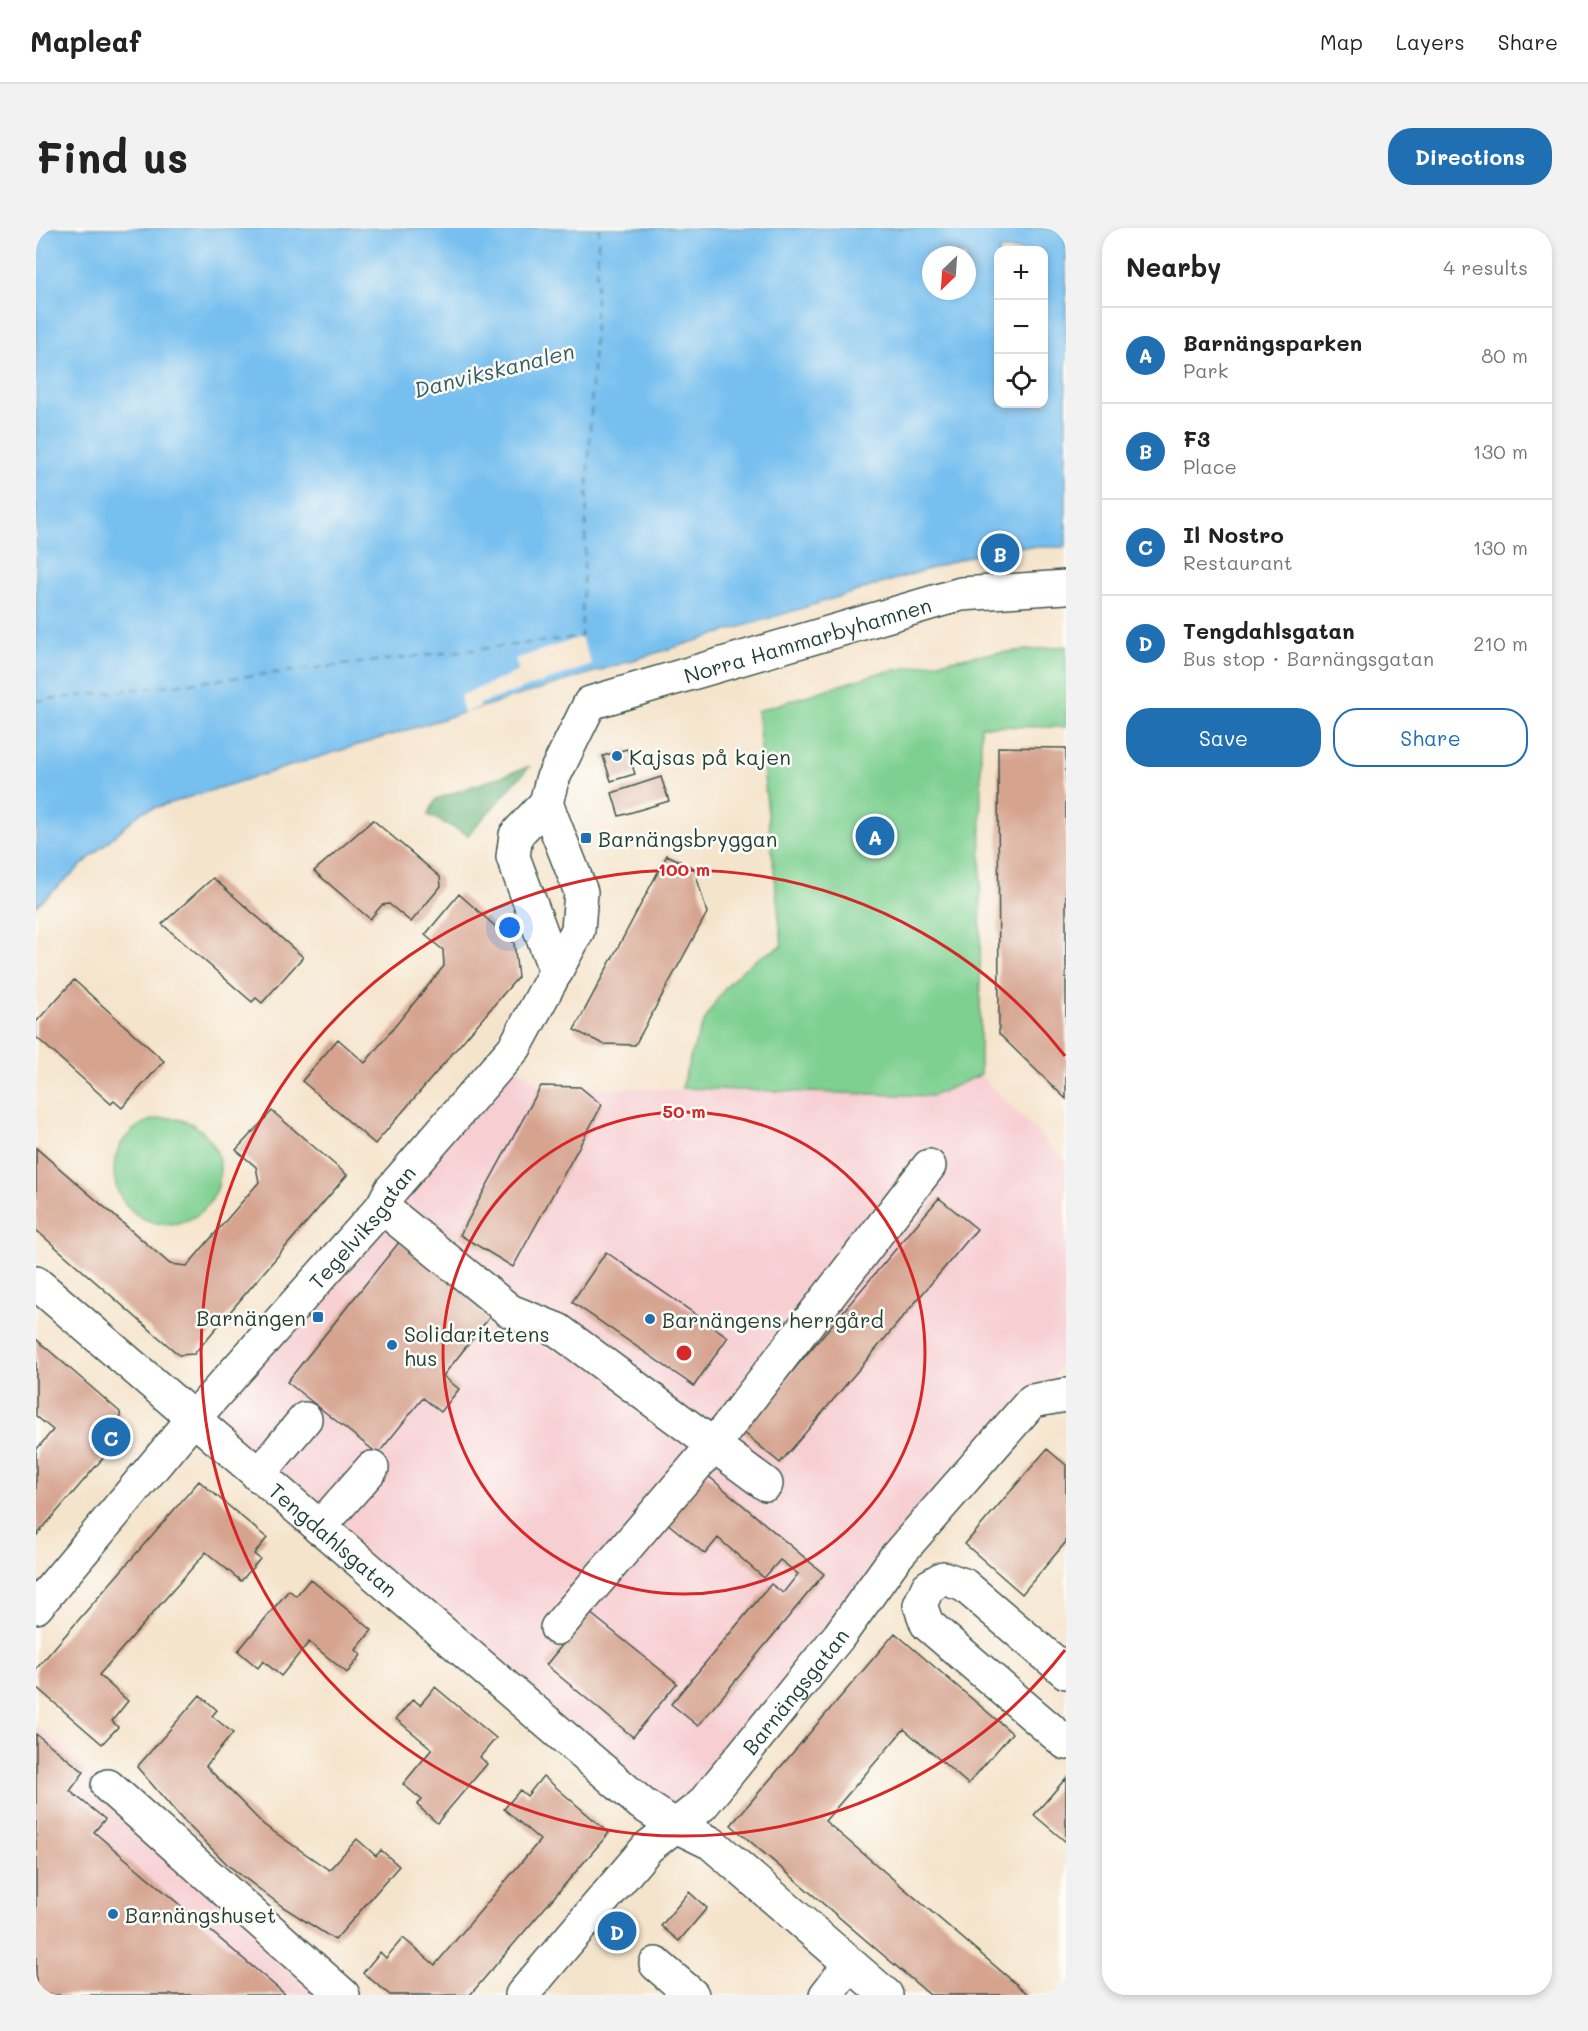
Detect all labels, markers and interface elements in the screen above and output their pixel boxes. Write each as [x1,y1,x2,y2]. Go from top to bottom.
text: Mapleaf [30,23,141,59]
text: Map [1320,28,1363,55]
text: Layers [1396,28,1465,55]
text: Share [1498,28,1558,55]
button: Directions [1388,128,1552,185]
text: Find us [36,129,188,184]
north arrow [922,246,976,300]
map controls [994,246,1048,408]
button: + [994,246,1048,300]
text: Nearby [1126,250,1221,284]
text: 4 results [1443,254,1528,280]
button: − [994,300,1048,354]
text: Barnängsparken [1183,328,1362,357]
water label: Danvikskanalen [411,336,577,404]
text: A [1139,342,1152,368]
text: 80 m [1481,342,1528,368]
button: locate [994,354,1048,408]
text: Park [1183,357,1228,383]
text: F3 [1183,424,1210,453]
text: B [1139,438,1152,464]
text: 130 m [1473,438,1528,464]
text: Place [1183,453,1237,479]
text: Il Nostro [1183,520,1284,549]
pin: B [980,530,1020,576]
text: C [1138,534,1153,560]
text: 130 m [1473,534,1528,560]
text: Restaurant [1183,549,1293,575]
street label: Norra Hammarbyhamnen [681,590,934,688]
text: Tengdahlsgatan [1183,616,1355,645]
text: D [1138,630,1153,656]
text: 210 m [1473,630,1528,656]
text: Bus stop · Barnängsgatan [1183,645,1434,671]
button: Save [1126,708,1321,767]
button: Share [1333,708,1528,767]
place label: Kajsas på kajen [629,743,791,770]
marker: Kajsas på kajen [610,749,624,763]
pin: A [856,814,894,858]
place label: Barnängsbryggan [598,825,777,852]
marker: Barnängsbryggan [579,831,593,845]
text: 100 m [658,857,710,881]
your location [495,913,524,942]
text: 50 m [663,1099,705,1123]
street label: Tegelviksgatan [302,1159,421,1294]
place label: Barnängen [196,1304,306,1331]
place label: Barnängens herrgård [662,1306,884,1333]
marker: Barnängen [311,1310,325,1324]
marker: Barnängens herrgård [643,1312,657,1326]
place label: Solidaritetens hus [404,1320,550,1371]
marker: Solidaritetens hus [385,1338,399,1352]
centre of rings [674,1343,694,1363]
pin: C [92,1414,130,1460]
street label: Tengdahlsgatan [264,1476,404,1602]
street label: Barnängsgatan [736,1622,854,1759]
place label: Barnängshuset [125,1901,276,1928]
marker: Barnängshuset [106,1907,120,1921]
pin: D [598,1908,636,1954]

